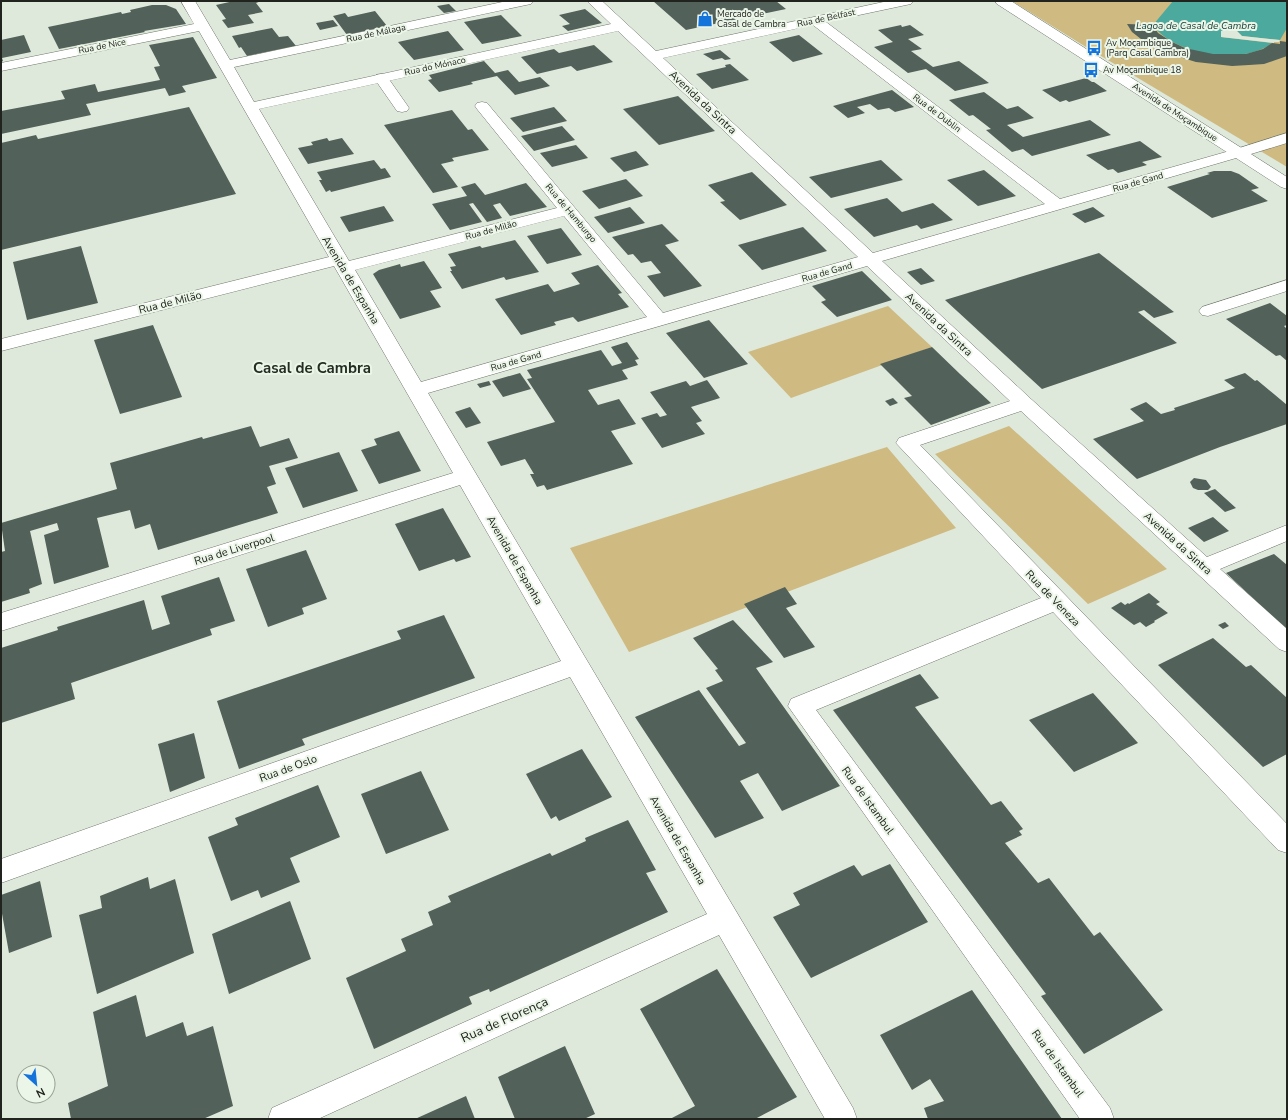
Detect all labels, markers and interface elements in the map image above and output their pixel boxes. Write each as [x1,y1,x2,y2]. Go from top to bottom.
street label: Rua de Belfast [796,6,857,30]
place label: Mercado de Casal de Cambra [717,8,786,30]
shop icon: Mercado de Casal de Cambra [696,10,714,28]
water label: Lagoa de Casal de Cambra [1136,19,1256,33]
street label: Rua de Málaga [345,21,407,45]
street label: Rua de Nice [77,35,127,56]
place label: Av Moçambique (Parq Casal Cambra) [1106,37,1189,59]
bus stop icon: Av Moçambique (Parq Casal Cambra) [1085,39,1103,57]
street label: Rua do Mónaco [403,54,467,78]
bus stop icon: Av Moçambique 18 [1082,61,1100,79]
place label: Av Moçambique 18 [1103,64,1181,76]
street label: Avenida da Sintra [666,67,740,138]
street label: Avenida de Moçambique [1130,80,1220,144]
street label: Rua de Dublin [910,91,964,135]
street label: Rua de Gand [1111,169,1165,195]
street label: Rua de Hamburgo [543,181,599,245]
street label: Rua de Milão [464,217,518,243]
street label: Avenida de Espanha [318,233,383,327]
street label: Rua de Gand [800,259,854,285]
street label: Rua de Milão [137,287,203,318]
street label: Avenida da Sintra [902,289,976,360]
street label: Rua de Gand [489,348,543,374]
district label: Casal de Cambra [253,358,371,378]
street label: Avenida da Sintra [1140,509,1215,578]
street label: Avenida de Espanha [483,513,546,608]
street label: Rua de Liverpool [192,530,277,569]
street label: Rua de Veneza [1022,567,1084,630]
street label: Rua de Oslo [257,751,319,786]
street label: Rua de Istambul [838,763,898,838]
street label: Avenida de Espanha [646,793,709,888]
street label: Rua de Florença [458,993,551,1047]
street label: Rua de Istambul [1028,1026,1088,1101]
north arrow [16,1064,56,1104]
text: N [33,1084,47,1101]

